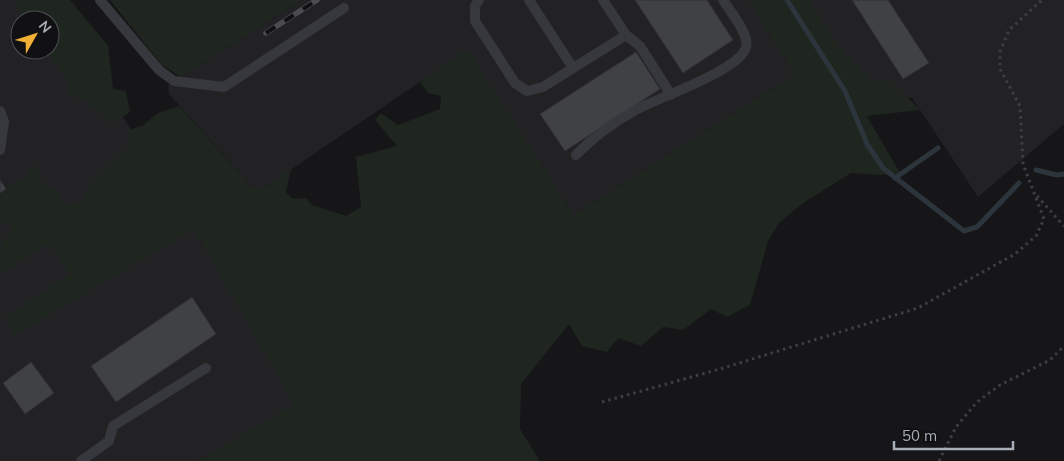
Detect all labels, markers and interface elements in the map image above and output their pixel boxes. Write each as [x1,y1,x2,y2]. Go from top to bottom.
north arrow [10,10,60,60]
text: N [35,17,55,37]
scale bar [894,418,1013,450]
text: 50 m [902,426,937,445]

